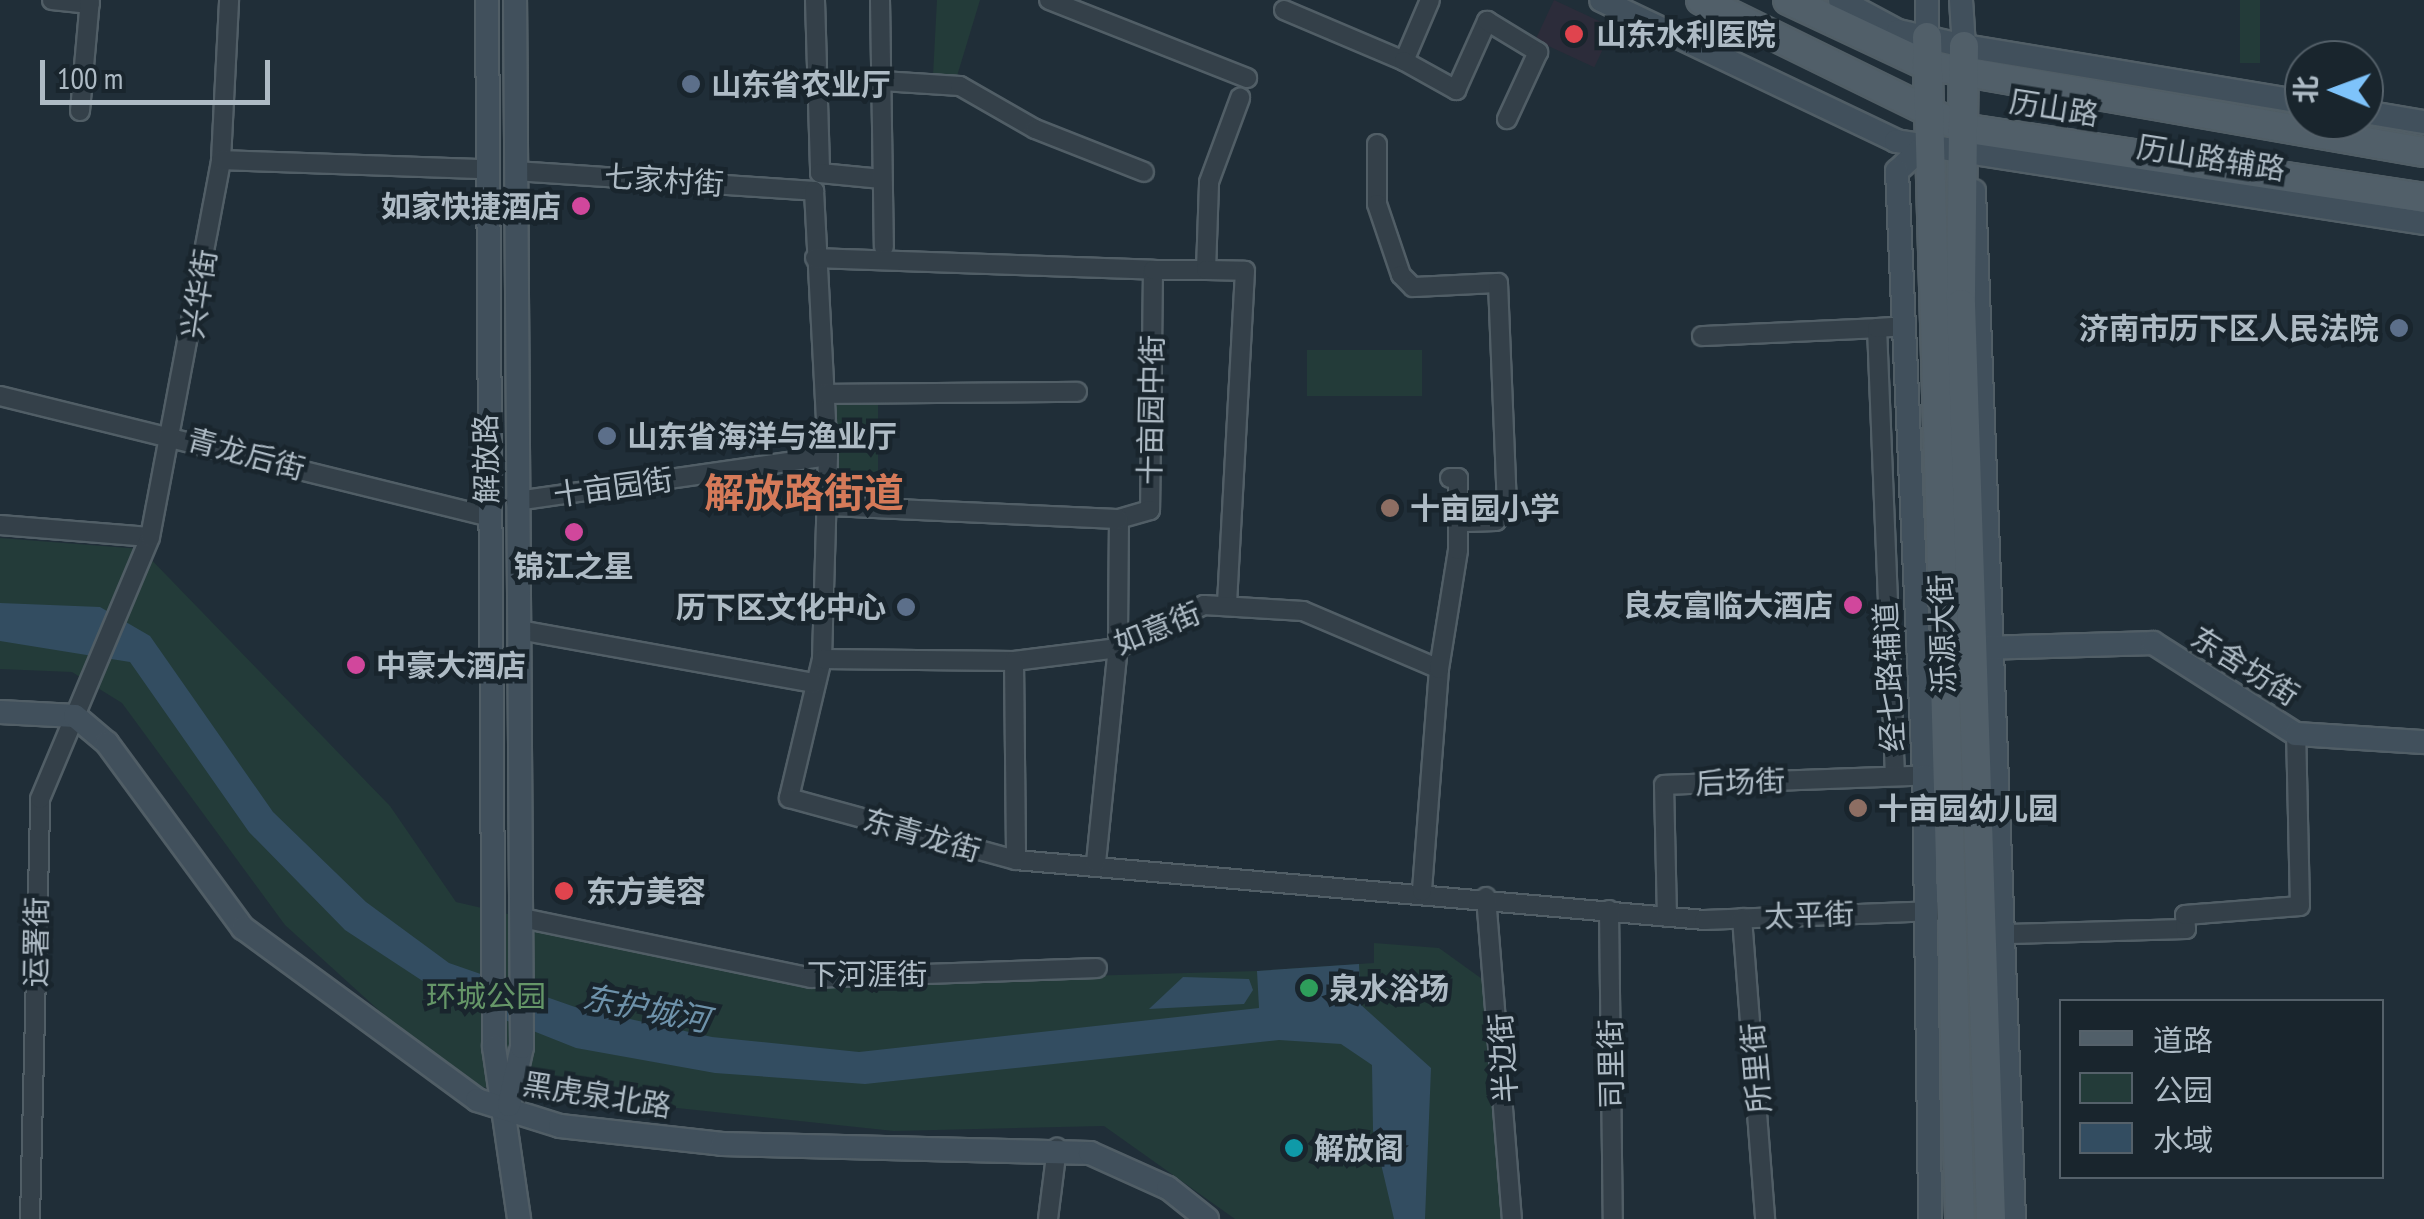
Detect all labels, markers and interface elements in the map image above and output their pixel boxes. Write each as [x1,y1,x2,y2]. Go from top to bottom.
place label: 山东水利医院 [1596,16,1776,52]
marker: 山东水利医院 [1561,21,1587,47]
scale bar [45,40,275,102]
north arrow [2284,40,2384,140]
text: 100 m [57,58,123,97]
place label: 山东省农业厅 [711,66,891,102]
marker: 山东省农业厅 [680,73,702,95]
text: 北 [2287,75,2324,104]
street label: 历山路 [2007,83,2101,133]
street label: 历山路辅路 [2134,128,2288,188]
street label: 七家村街 [603,158,725,202]
place label: 如家快捷酒店 [381,188,561,224]
marker: 如家快捷酒店 [570,195,592,217]
street label: 兴华街 [174,247,224,341]
place label: 济南市历下区人民法院 [2079,310,2379,346]
marker: 济南市历下区人民法院 [2388,317,2410,339]
street label: 十亩园中街 [1132,335,1170,485]
street label: 解放路 [467,414,505,504]
place label: 山东省海洋与渔业厅 [627,418,897,454]
street label: 青龙后街 [183,421,309,487]
marker: 山东省海洋与渔业厅 [596,425,618,447]
street label: 十亩园街 [551,461,675,513]
district label: 解放路街道 [704,468,904,516]
place label: 十亩园小学 [1410,490,1560,526]
marker: 十亩园小学 [1379,497,1401,519]
marker: 锦江之星 [563,521,585,543]
place label: 锦江之星 [514,548,634,584]
street label: 泺源大街 [1922,573,1962,695]
place label: 良友富临大酒店 [1623,587,1833,623]
place label: 历下区文化中心 [676,589,886,625]
street label: 如意街 [1109,594,1205,662]
marker: 良友富临大酒店 [1842,594,1864,616]
marker: 历下区文化中心 [895,596,917,618]
street label: 经七路辅道 [1867,601,1911,753]
street label: 东舍坊街 [2185,619,2305,713]
place label: 中豪大酒店 [376,647,526,683]
marker: 中豪大酒店 [345,654,367,676]
street label: 后场街 [1694,762,1786,802]
place label: 十亩园幼儿园 [1878,790,2058,826]
marker: 十亩园幼儿园 [1847,797,1869,819]
street label: 东青龙街 [859,801,985,869]
place label: 东方美容 [586,873,706,909]
marker: 东方美容 [551,878,577,904]
street label: 太平街 [1763,895,1855,935]
street label: 运署街 [17,897,55,987]
street label: 下河涯街 [807,956,927,992]
place label: 泉水浴场 [1329,970,1449,1006]
water label: 东护城河 [580,977,712,1039]
marker: 泉水浴场 [1298,977,1320,999]
park label: 环城公园 [426,978,546,1014]
legend [2059,999,2384,1179]
street label: 半边街 [1482,1012,1524,1104]
street label: 司里街 [1592,1019,1630,1109]
text: 道路 [2153,1020,2213,1059]
street label: 所里街 [1734,1022,1778,1114]
street label: 黑虎泉北路 [520,1065,674,1125]
text: 公园 [2153,1070,2213,1109]
text: 水域 [2153,1120,2213,1159]
place label: 解放阁 [1314,1130,1404,1166]
marker: 解放阁 [1283,1137,1305,1159]

